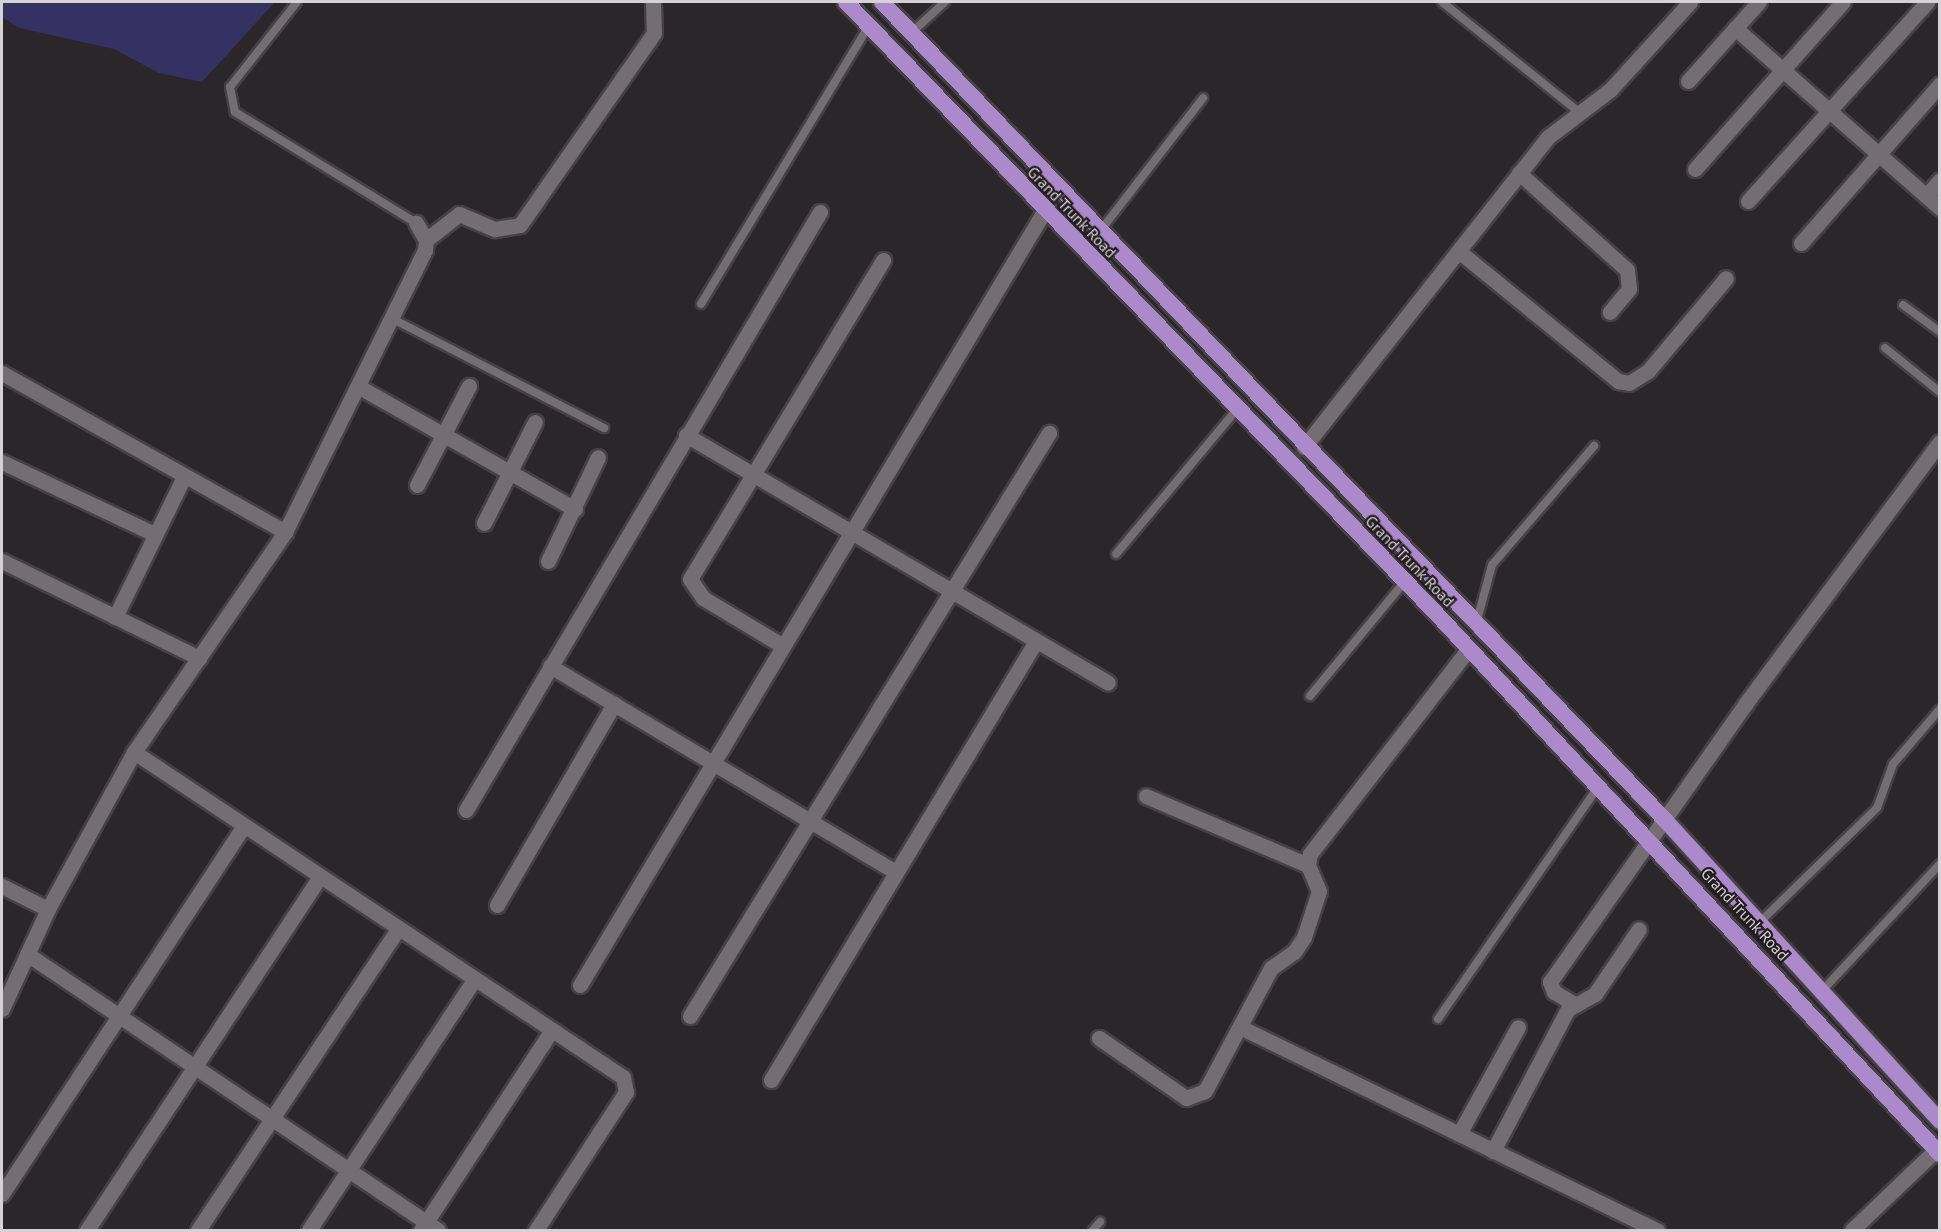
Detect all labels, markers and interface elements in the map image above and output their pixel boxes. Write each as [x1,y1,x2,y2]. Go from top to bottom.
street label: Grand Trunk Road [1023,162,1121,262]
street label: Grand Trunk Road [1361,511,1459,611]
street label: Grand Trunk Road [1697,863,1793,965]

